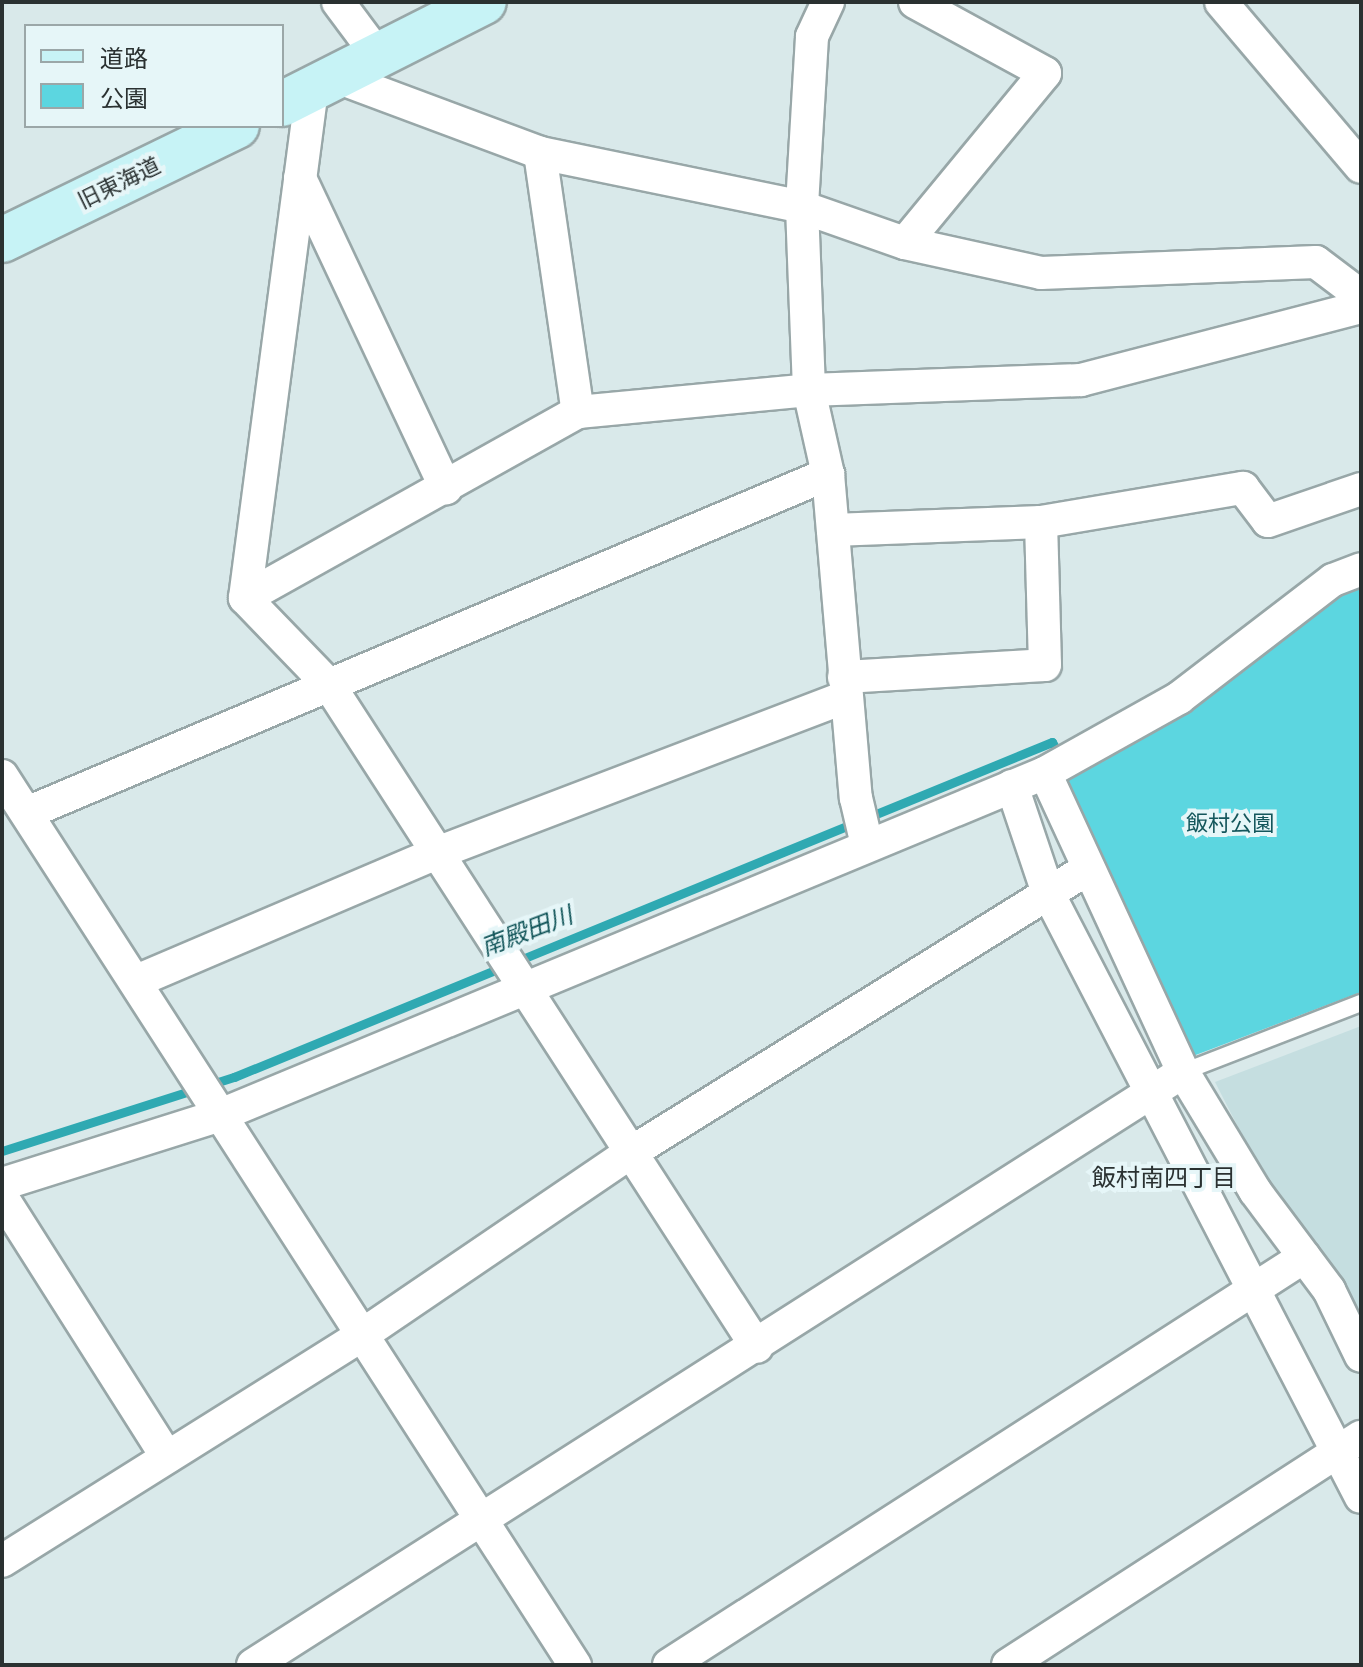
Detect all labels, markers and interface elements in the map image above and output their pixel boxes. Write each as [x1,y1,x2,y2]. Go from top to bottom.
legend [24,24,284,128]
text: 道路 [100,45,148,73]
text: 公園 [100,85,148,113]
street label: 旧東海道 [74,152,164,214]
park label: 飯村公園 [1186,811,1274,837]
water label: 南殿田川 [477,901,577,963]
district label: 飯村南四丁目 [1092,1165,1236,1193]

